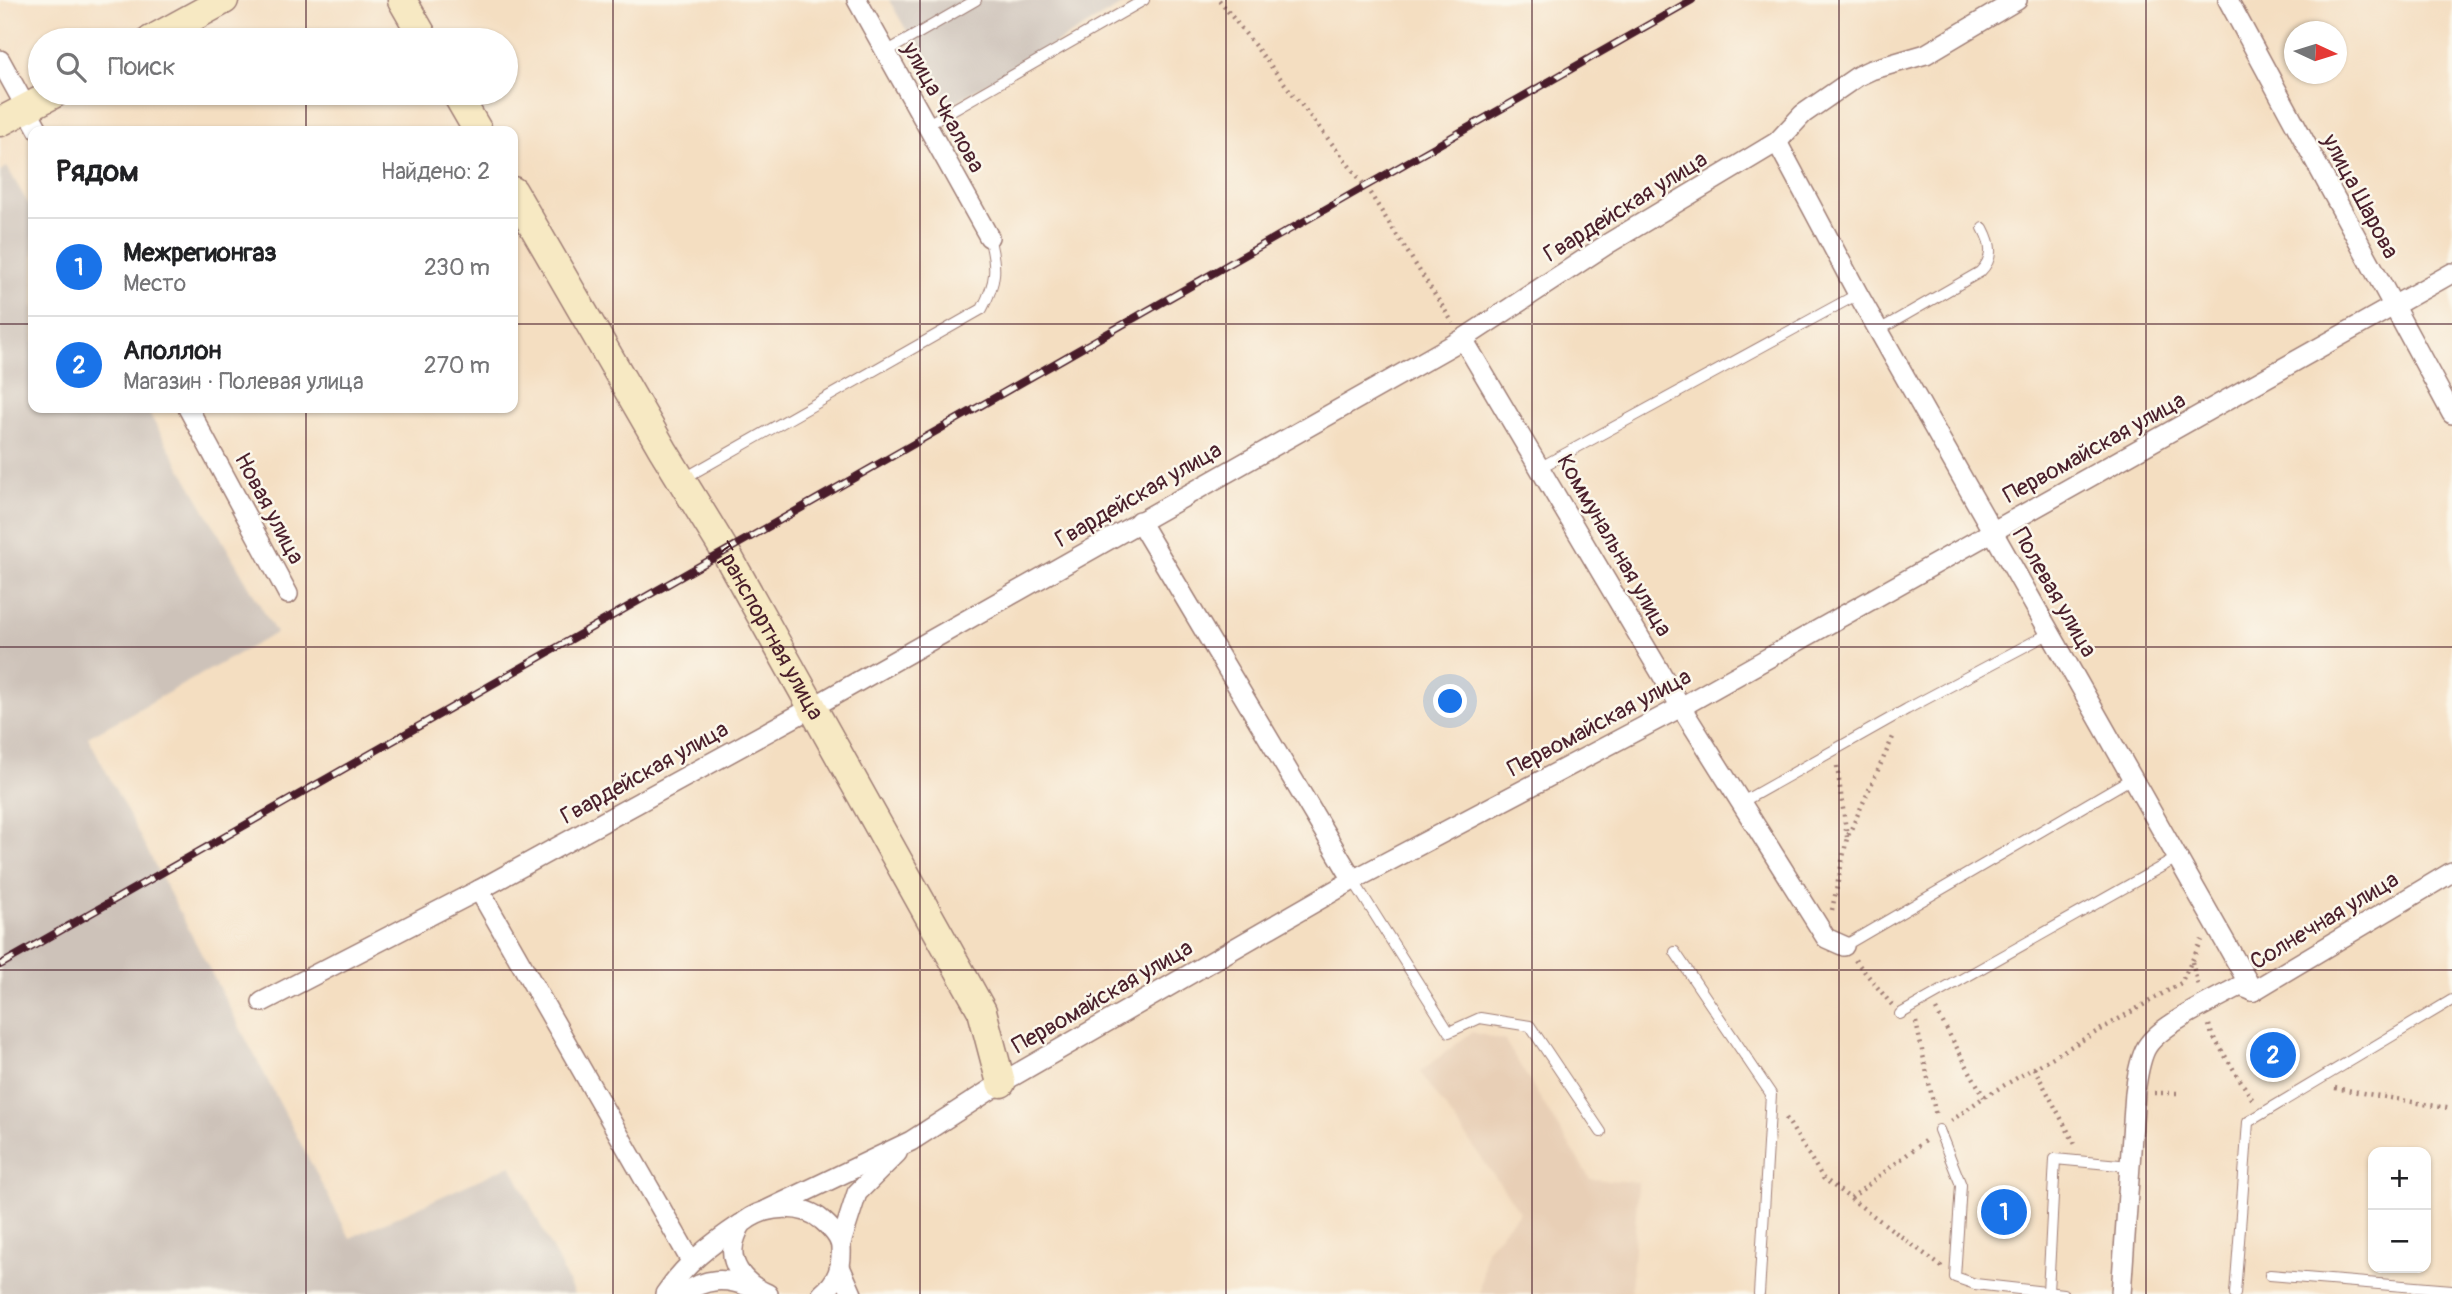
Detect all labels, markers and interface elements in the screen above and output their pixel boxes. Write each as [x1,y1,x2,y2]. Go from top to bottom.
north arrow [2284,21,2347,84]
search box [28,28,518,105]
street label: улица Чкалова [895,36,991,178]
icon: search [52,48,90,86]
text: Поиск [108,51,176,83]
street label: улица Шарова [2315,128,2406,264]
street label: Гвардейская улица [1538,144,1712,268]
text: Рядом [56,153,139,190]
text: Найдено: 2 [381,157,490,186]
text: Межрегионгаз [123,237,277,269]
text: 1 [75,253,84,282]
text: 230 m [424,253,490,282]
text: Место [123,269,186,298]
text: Аполлон [123,335,221,367]
text: 2 [73,351,85,380]
text: 270 m [424,351,490,380]
text: Магазин · Полевая улица [123,367,364,396]
street label: Первомайская улица [1998,385,2190,510]
street label: Гвардейская улица [1050,435,1227,554]
street label: Новая улица [228,448,311,569]
street label: Коммунальная улица [1551,449,1679,642]
street label: Полевая улица [2006,522,2103,662]
street label: Транспортная улица [708,536,830,725]
street label: Первомайская улица [1502,662,1696,783]
your location [1433,684,1467,718]
street label: Гвардейская улица [555,714,733,831]
street label: Солнечная улица [2245,865,2404,976]
street label: Первомайская улица [1007,933,1198,1060]
pin: 2 [2250,1029,2296,1081]
map controls [2368,1147,2431,1273]
button: + [2368,1147,2431,1210]
pin: 1 [1981,1186,2027,1238]
button: − [2368,1210,2431,1273]

